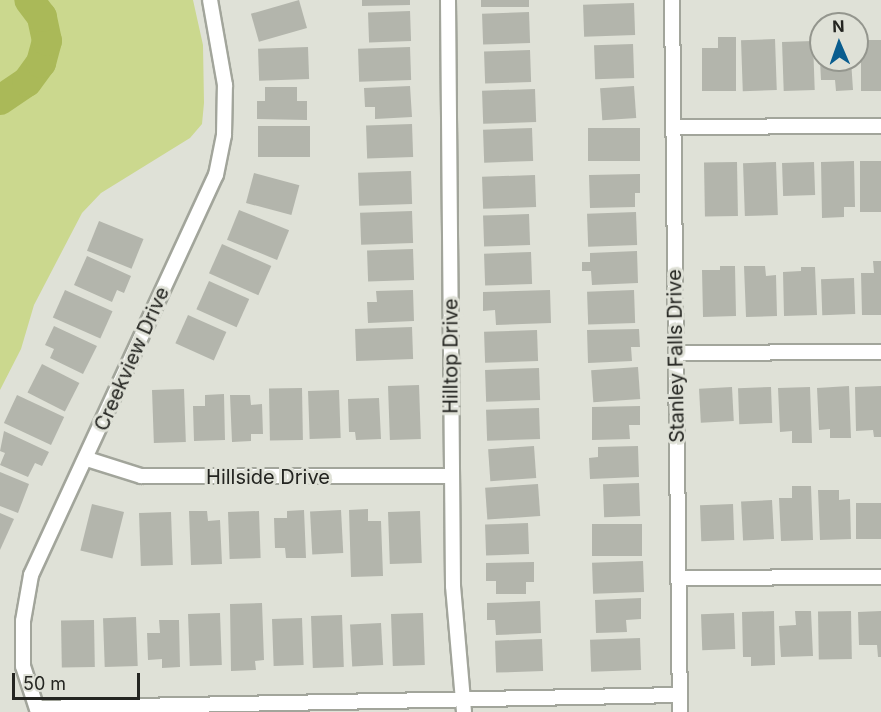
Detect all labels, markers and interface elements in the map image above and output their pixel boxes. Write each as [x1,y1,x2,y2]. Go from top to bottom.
north arrow [809,12,869,72]
text: N [832,16,845,36]
street label: Stanley Falls Drive [662,269,690,443]
street label: Creekview Drive [89,283,175,435]
street label: Hilltop Drive [439,298,463,414]
street label: Hillside Drive [206,465,330,489]
scale bar [15,661,142,699]
text: 50 m [23,673,66,694]

